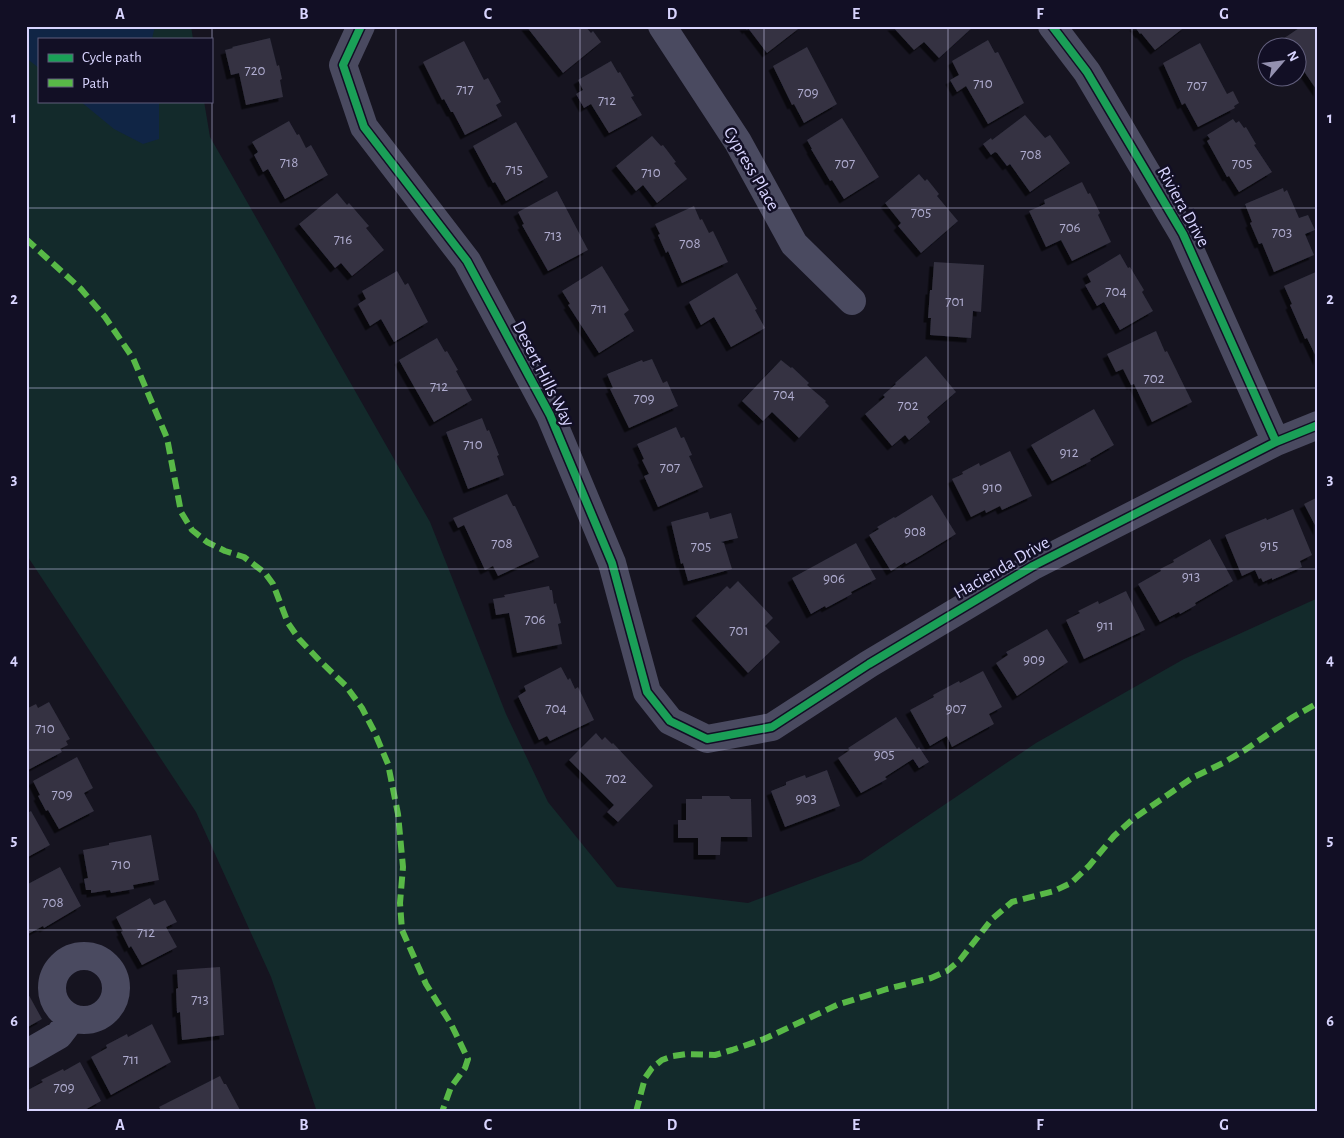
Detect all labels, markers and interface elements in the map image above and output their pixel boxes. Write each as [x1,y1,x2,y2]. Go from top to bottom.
text: A [115,6,125,22]
text: B [299,6,309,22]
text: C [484,6,493,22]
text: D [667,6,678,22]
text: E [852,6,860,22]
text: F [1036,6,1044,22]
text: G [1219,6,1229,22]
legend [38,38,212,102]
north arrow [1256,38,1306,88]
text: N [1284,49,1301,64]
text: Cycle path [82,50,142,65]
house number: 720 [244,63,266,78]
text: Path [82,76,109,91]
house number: 710 [973,76,993,91]
house number: 707 [1187,78,1207,93]
house number: 717 [456,82,474,97]
house number: 709 [797,85,819,100]
house number: 712 [598,93,616,108]
text: 1 [11,110,17,126]
text: 1 [1327,110,1333,126]
street label: Cypress Place [720,124,782,214]
house number: 708 [1020,147,1042,162]
house number: 718 [280,155,298,170]
house number: 707 [835,156,855,171]
house number: 705 [1232,156,1252,171]
house number: 715 [505,162,523,177]
street label: Riviera Drive [1154,164,1212,250]
house number: 710 [641,165,661,180]
house number: 705 [911,205,931,220]
house number: 706 [1059,220,1081,235]
house number: 703 [1272,225,1292,240]
house number: 713 [544,228,562,243]
house number: 716 [334,232,352,247]
house number: 708 [679,236,701,251]
house number: 704 [1105,284,1127,299]
text: 2 [10,291,18,307]
text: 2 [1326,291,1334,307]
house number: 701 [945,294,965,309]
house number: 711 [591,301,607,316]
street label: Desert Hills Way [509,318,577,430]
house number: 702 [1143,371,1165,386]
house number: 712 [430,379,448,394]
house number: 704 [773,387,795,402]
house number: 709 [633,391,655,406]
house number: 702 [897,398,919,413]
house number: 710 [463,437,483,452]
house number: 912 [1059,445,1079,460]
house number: 707 [660,460,680,475]
text: 3 [11,471,18,487]
text: 3 [1327,471,1334,487]
house number: 910 [982,480,1002,495]
house number: 908 [904,524,926,539]
street label: Hacienda Drive [951,533,1053,603]
house number: 708 [491,536,513,551]
house number: 915 [1260,538,1278,553]
house number: 705 [691,539,711,554]
house number: 913 [1182,569,1200,584]
house number: 906 [823,571,845,586]
house number: 706 [524,612,546,627]
house number: 911 [1096,618,1114,633]
house number: 701 [729,623,749,638]
text: 4 [10,652,18,668]
house number: 909 [1023,652,1045,667]
text: 4 [1326,652,1334,668]
house number: 704 [545,701,567,716]
house number: 907 [945,701,967,716]
house number: 710 [35,721,55,736]
house number: 905 [873,747,895,762]
house number: 702 [605,771,627,786]
house number: 709 [51,787,73,802]
house number: 903 [795,791,817,806]
text: 5 [11,832,18,848]
text: 5 [1327,832,1334,848]
house number: 710 [111,857,131,872]
house number: 708 [42,895,64,910]
house number: 712 [137,925,155,940]
house number: 713 [191,992,209,1007]
text: 6 [10,1013,18,1029]
text: 6 [1326,1013,1334,1029]
house number: 711 [123,1052,139,1067]
house number: 709 [53,1080,75,1095]
text: A [115,1117,125,1133]
text: B [299,1117,309,1133]
text: C [484,1117,493,1133]
text: D [667,1117,678,1133]
text: E [852,1117,860,1133]
text: F [1036,1117,1044,1133]
text: G [1219,1117,1229,1133]

